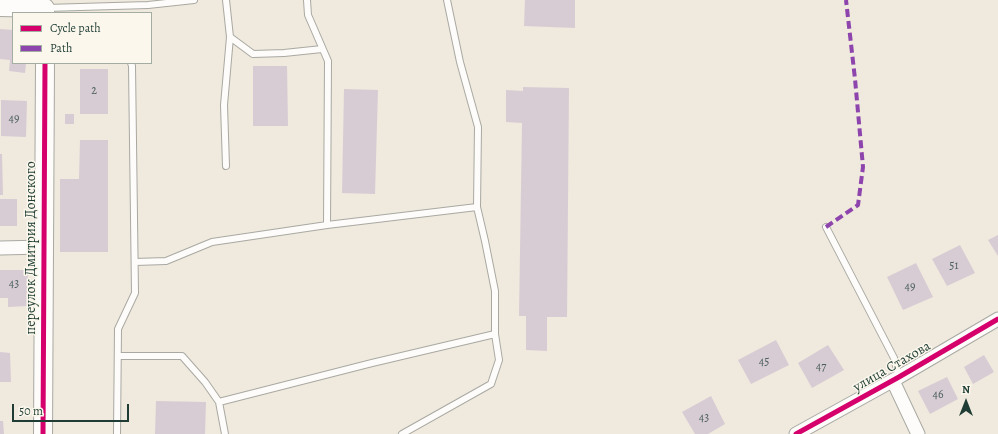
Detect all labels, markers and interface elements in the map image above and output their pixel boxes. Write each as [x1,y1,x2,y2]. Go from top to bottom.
legend [12,12,152,64]
text: Cycle path [50,20,101,36]
text: Path [50,40,72,56]
house number: 2 [91,84,97,98]
house number: 49 [9,112,19,126]
street label: переулок Дмитрия Донского [24,161,40,335]
house number: 51 [949,259,959,273]
house number: 43 [9,277,19,291]
house number: 49 [905,280,915,294]
street label: улица Стахова [850,338,934,396]
house number: 45 [759,355,769,369]
house number: 47 [816,360,826,374]
north arrow [946,382,986,422]
text: N [962,382,970,397]
house number: 46 [933,388,943,402]
scale bar [14,396,131,422]
text: 50 m [19,403,43,419]
house number: 43 [699,411,709,425]

